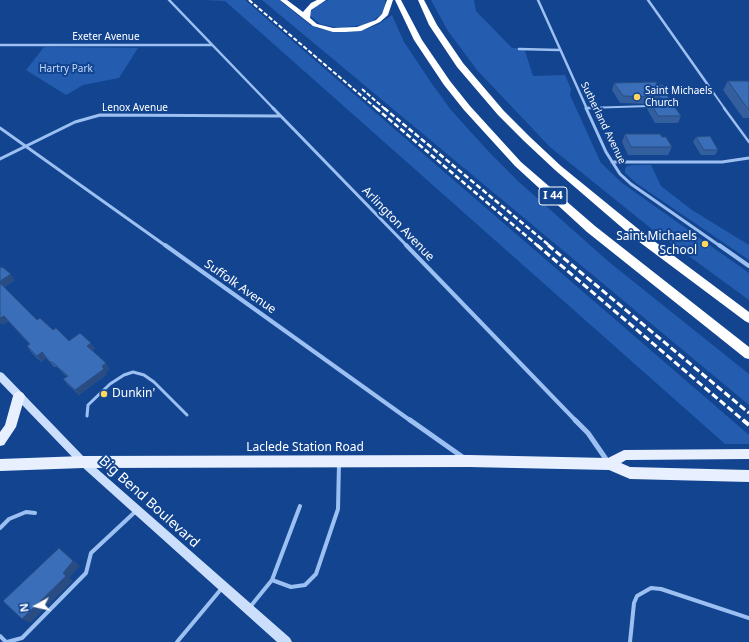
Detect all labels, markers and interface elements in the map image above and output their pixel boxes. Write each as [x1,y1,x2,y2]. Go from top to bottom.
street label: Exeter Avenue [72,31,140,43]
park label: Hartry Park [39,63,93,75]
street label: Sutherland Avenue [578,80,628,166]
place label: Saint Michaels Church [645,85,712,108]
marker: Saint Michaels Church [632,92,642,102]
street label: Lenox Avenue [102,102,168,114]
street label: Arlington Avenue [359,184,437,264]
road number: I 44 [539,187,567,205]
place label: Saint Michaels School [616,230,697,258]
marker: Saint Michaels School [700,239,710,249]
street label: Suffolk Avenue [201,257,279,317]
place label: Dunkin' [112,387,155,401]
marker: Dunkin' [99,389,109,399]
street label: Laclede Station Road [246,441,364,455]
street label: Big Bend Boulevard [95,452,203,552]
north arrow [16,586,56,626]
text: N [16,602,32,613]

